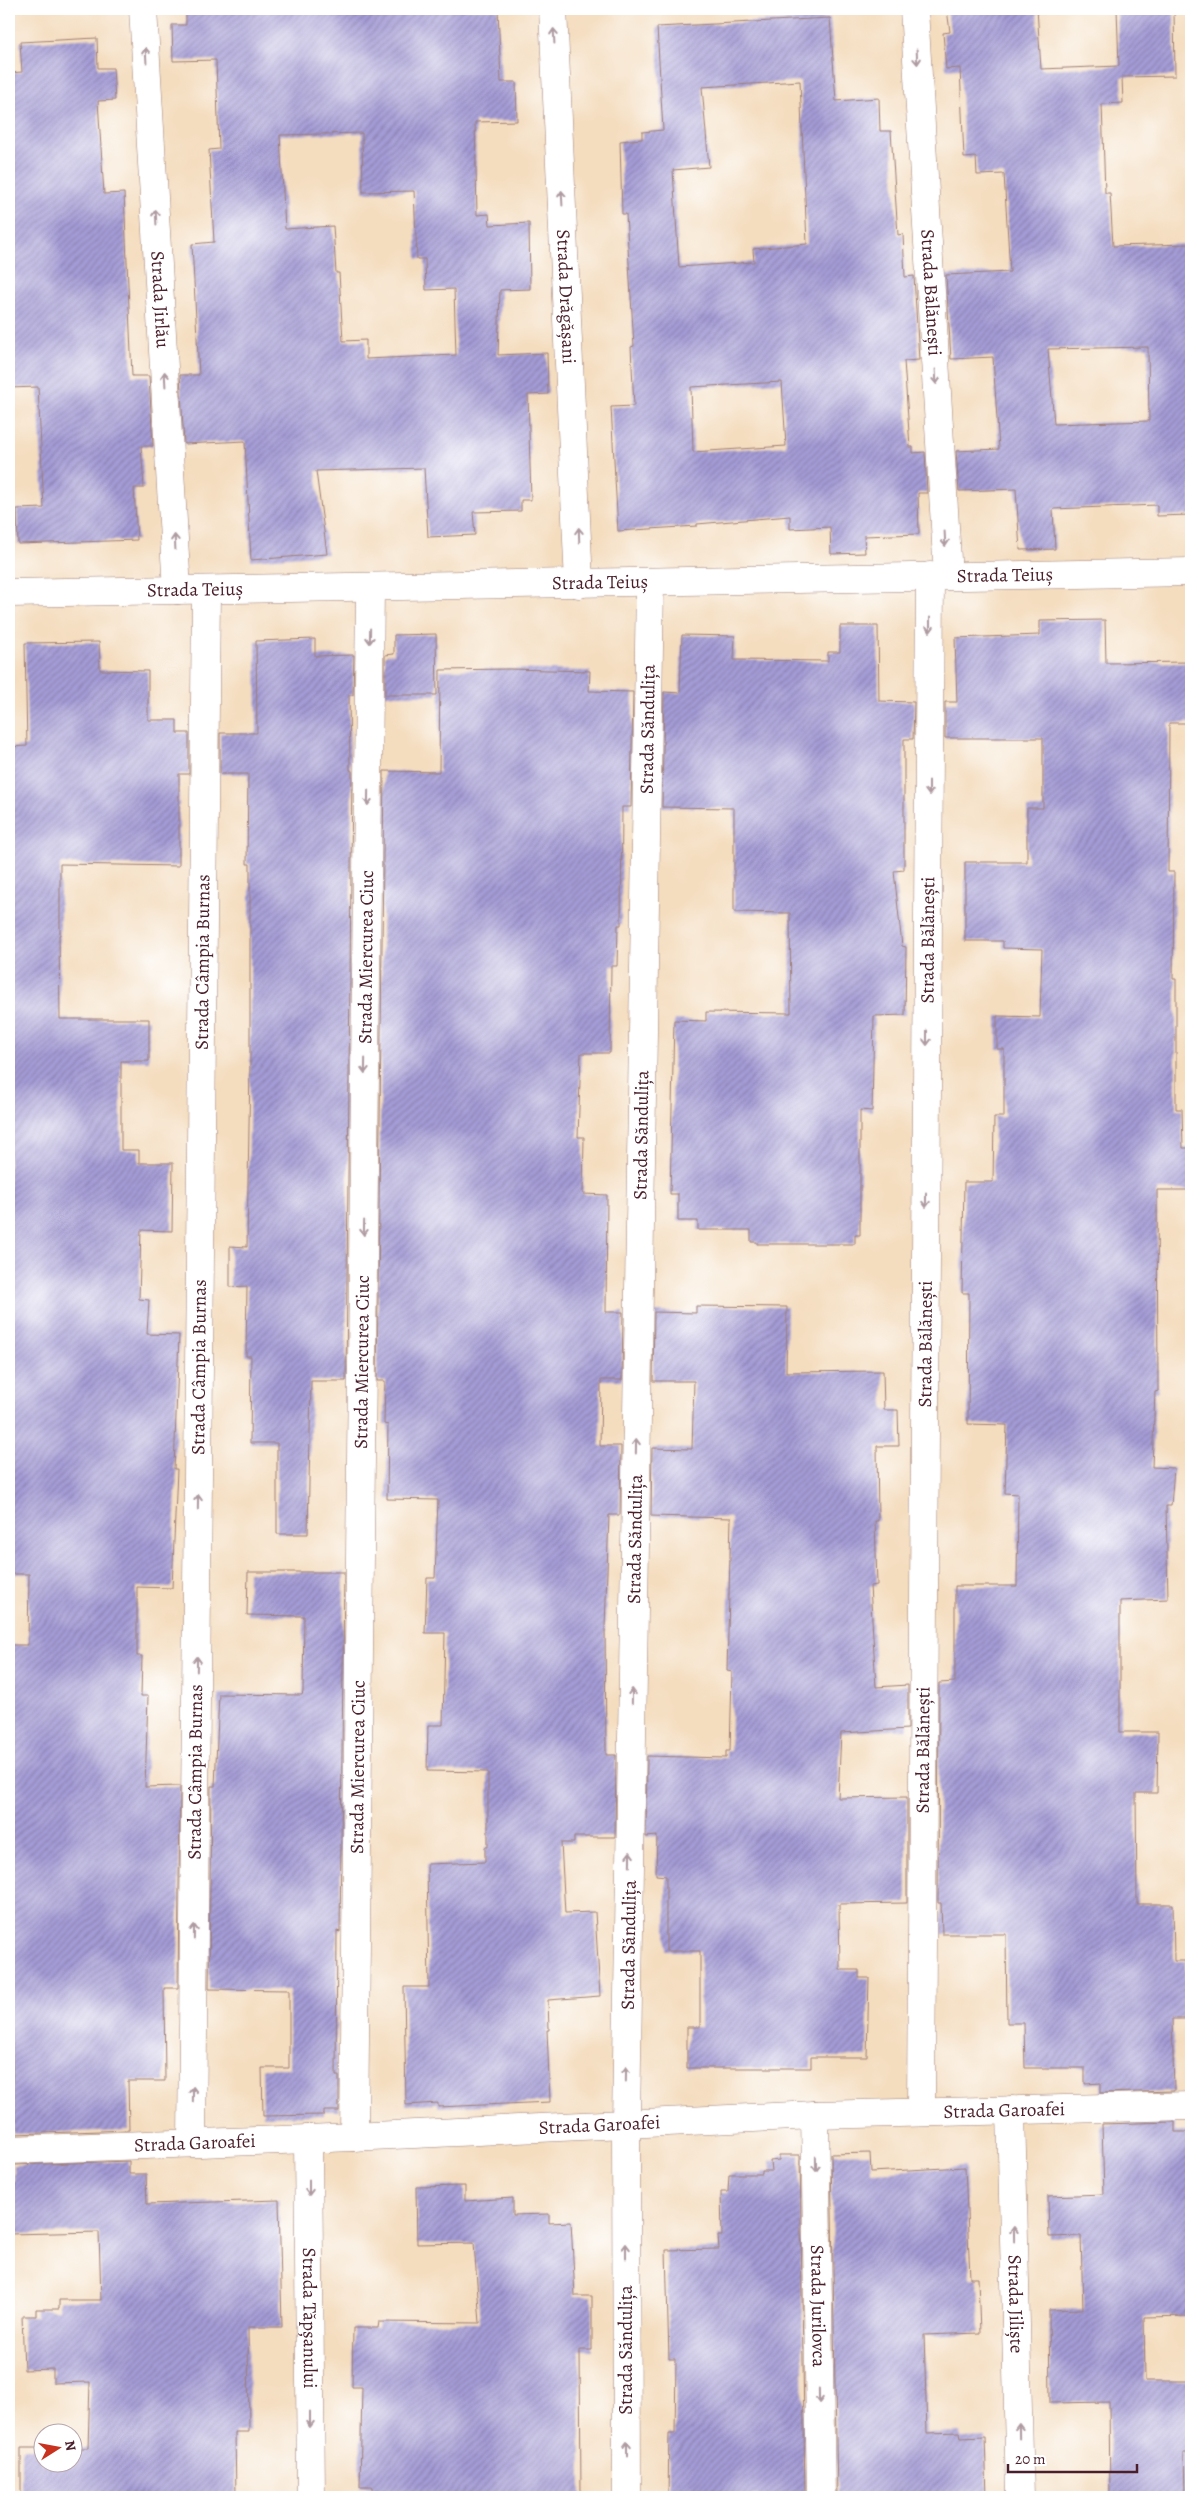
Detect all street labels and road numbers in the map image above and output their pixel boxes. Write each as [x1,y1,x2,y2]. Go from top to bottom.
street label: Strada Bălănești [914,228,948,357]
street label: Strada Drăgășani [550,229,582,365]
street label: Strada Jirlău [144,250,176,350]
street label: Strada Teiuș [957,561,1053,589]
street label: Strada Teiuș [552,569,648,596]
street label: Strada Teiuș [147,576,243,604]
street label: Strada Săndulița [634,664,662,794]
street label: Strada Miercurea Ciuc [352,870,380,1044]
street label: Strada Câmpia Burnas [189,874,216,1050]
street label: Strada Bălănești [914,876,941,1004]
street label: Strada Săndulița [627,1070,655,1200]
street label: Strada Miercurea Ciuc [348,1275,376,1449]
street label: Strada Câmpia Burnas [185,1279,213,1455]
street label: Strada Bălănești [912,1280,939,1408]
street label: Strada Săndulița [621,1474,649,1604]
street label: Strada Miercurea Ciuc [344,1680,372,1854]
street label: Strada Câmpia Burnas [182,1684,209,1860]
street label: Strada Bălănești [910,1686,936,1814]
street label: Strada Săndulița [615,1880,643,2010]
street label: Strada Garoafei [943,2096,1065,2125]
street label: Strada Garoafei [538,2109,661,2141]
street label: Strada Garoafei [134,2128,256,2158]
street label: Strada Jurilovca [804,2245,832,2368]
street label: Strada Tăpșanului [296,2247,323,2389]
street label: Strada Jiliște [1001,2254,1030,2354]
street label: Strada Săndulița [613,2285,639,2415]

